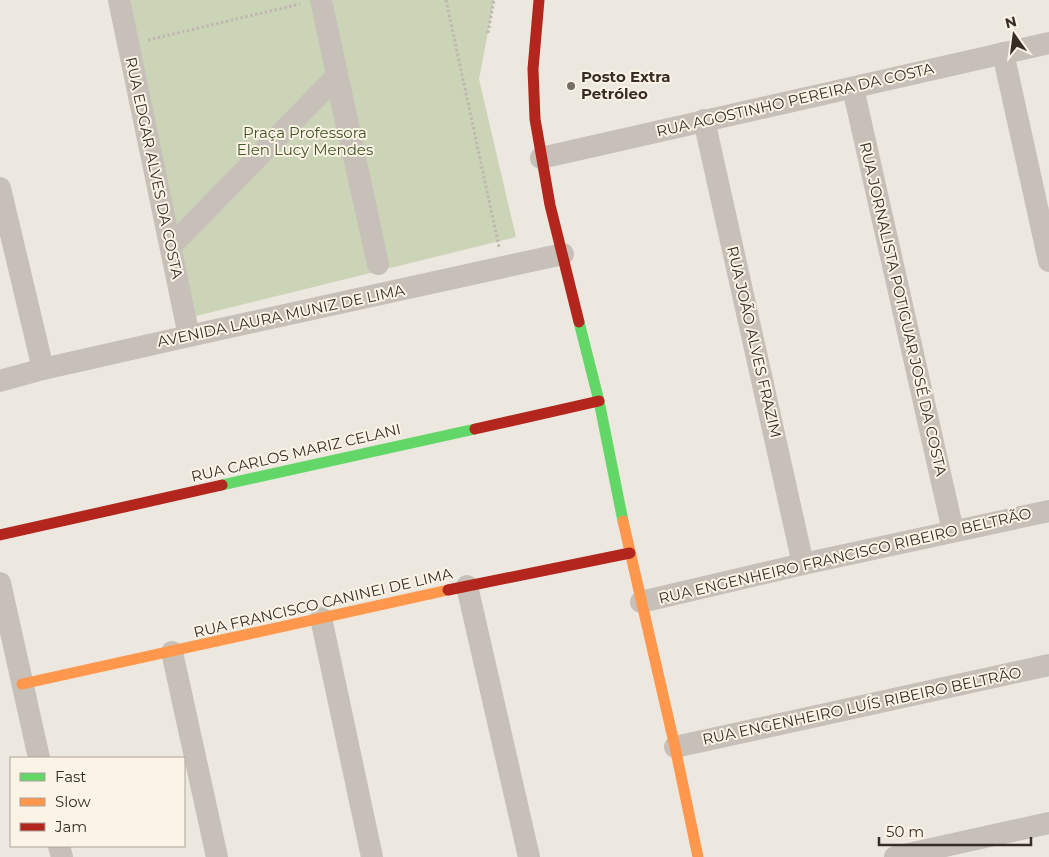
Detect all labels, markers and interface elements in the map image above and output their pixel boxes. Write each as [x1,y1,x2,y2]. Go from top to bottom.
north arrow [989,10,1039,60]
text: N [1003,12,1019,32]
street label: RUA EDGAR ALVES DA COSTA [122,55,187,281]
street label: RUA AGOSTINHO PEREIRA DA COSTA [654,58,936,141]
place label: Posto Extra Petróleo [581,67,671,103]
marker: Posto Extra Petróleo [565,80,577,92]
park label: Praça Professora Elen Lucy Mendes [237,123,373,159]
street label: RUA JORNALISTA POTIGUAR JOSÉ DA COSTA [856,140,951,478]
street label: RUA JOÃO ALVES FRAZIM [723,244,786,440]
street label: AVENIDA LAURA MUNIZ DE LIMA [155,280,407,351]
street label: RUA CARLOS MARIZ CELANI [189,419,403,486]
street label: RUA ENGENHEIRO FRANCISCO RIBEIRO BELTRÃO [657,503,1033,608]
street label: RUA FRANCISCO CANINEI DE LIMA [192,563,454,642]
street label: RUA ENGENHEIRO LUÍS RIBEIRO BELTRÃO [701,662,1023,749]
legend [10,757,185,847]
text: Fast [55,767,86,786]
text: Slow [55,792,91,811]
scale bar [879,814,1032,846]
text: Jam [54,817,87,836]
text: 50 m [886,822,924,841]

